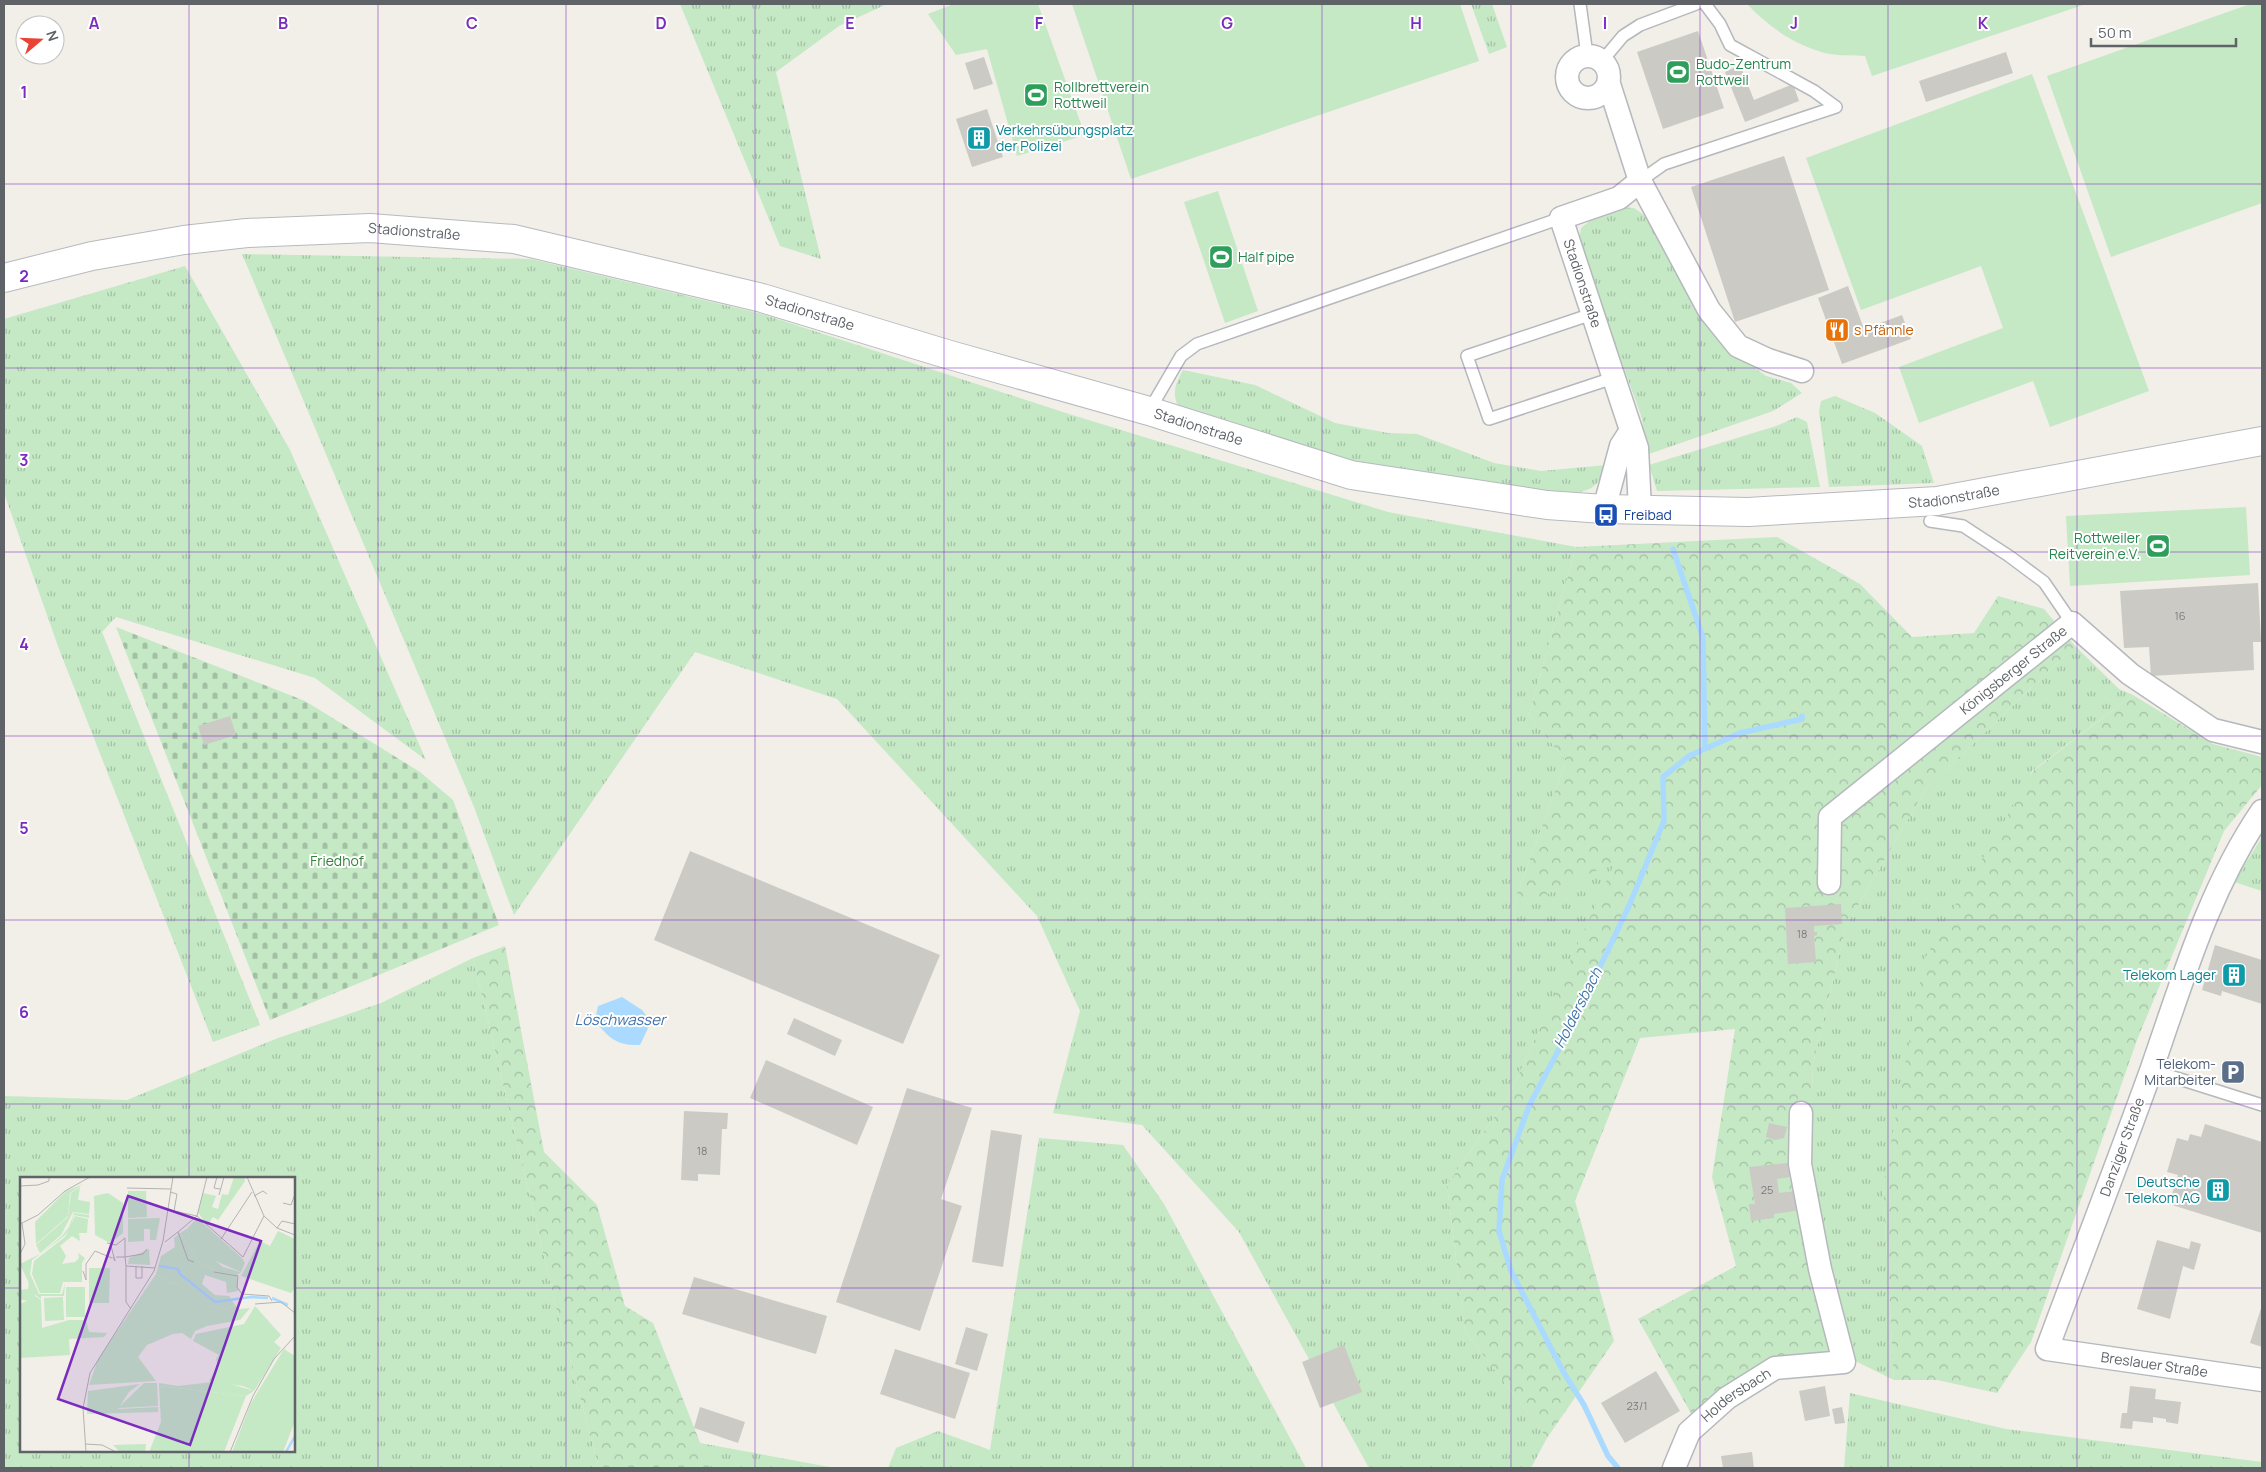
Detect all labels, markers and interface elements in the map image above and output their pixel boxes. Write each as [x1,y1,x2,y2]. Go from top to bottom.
text: A [89,12,100,34]
text: B [278,12,288,34]
text: C [466,12,478,34]
text: D [655,12,667,34]
text: E [845,12,855,34]
text: F [1035,12,1044,34]
text: G [1221,12,1233,34]
text: H [1410,12,1422,34]
text: I [1603,12,1607,34]
text: J [1790,12,1798,34]
text: K [1978,12,1989,34]
north arrow [15,15,65,65]
scale bar [2091,15,2236,47]
text: 50 m [2098,22,2132,43]
text: N [42,28,63,43]
place label: Budo-Zentrum Rottweil [1696,54,1791,89]
sports icon: Budo-Zentrum Rottweil [1665,59,1691,85]
place label: Rollbrettverein Rottweil [1054,77,1149,112]
text: 1 [20,81,28,103]
sports icon: Rollbrettverein Rottweil [1023,82,1049,108]
place label: Verkehrsübungsplatz der Polizei [996,120,1134,155]
building icon: Verkehrsübungsplatz der Polizei [966,125,992,151]
street label: Stadionstraße [368,218,461,244]
street label: Stadionstraße [1560,236,1607,330]
sports icon: Half pipe [1208,244,1234,270]
place label: Half pipe [1238,247,1294,266]
text: 2 [19,265,29,287]
street label: Stadionstraße [763,290,857,335]
restaurant icon: s Pfännle [1824,317,1850,343]
place label: s Pfännle [1854,320,1914,339]
street label: Stadionstraße [1152,403,1246,449]
text: 3 [19,449,29,471]
street label: Stadionstraße [1908,480,2001,512]
bus stop icon: Freibad [1593,502,1619,528]
place label: Freibad [1624,505,1672,524]
place label: Rottweiler Reitverein e.V. [2049,528,2140,563]
sports icon: Rottweiler Reitverein e.V. [2145,533,2171,559]
house number: 16 [2174,608,2186,623]
street label: Königsberger Straße [1955,621,2071,718]
text: 4 [19,633,29,655]
text: 5 [19,817,29,839]
park label: Friedhof [310,851,364,870]
house number: 18 [1797,926,1807,941]
building icon: Telekom Lager [2221,962,2247,988]
water label: Holdersbach [1548,963,1607,1052]
place label: Telekom Lager [2123,965,2216,984]
text: 6 [19,1001,29,1023]
water label: Löschwasser [575,1009,668,1030]
place label: Telekom- Mitarbeiter [2144,1054,2216,1089]
parking icon: Telekom- Mitarbeiter [2220,1059,2246,1085]
street label: Danziger Straße [2095,1095,2148,1199]
house number: 18 [697,1143,707,1158]
place label: Deutsche Telekom AG [2125,1172,2200,1207]
inset map [20,1177,295,1452]
building icon: Deutsche Telekom AG [2205,1177,2231,1203]
house number: 25 [1761,1182,1773,1197]
street label: Breslauer Straße [2100,1347,2209,1381]
street label: Holdersbach [1697,1363,1774,1426]
house number: 23/1 [1627,1398,1647,1413]

